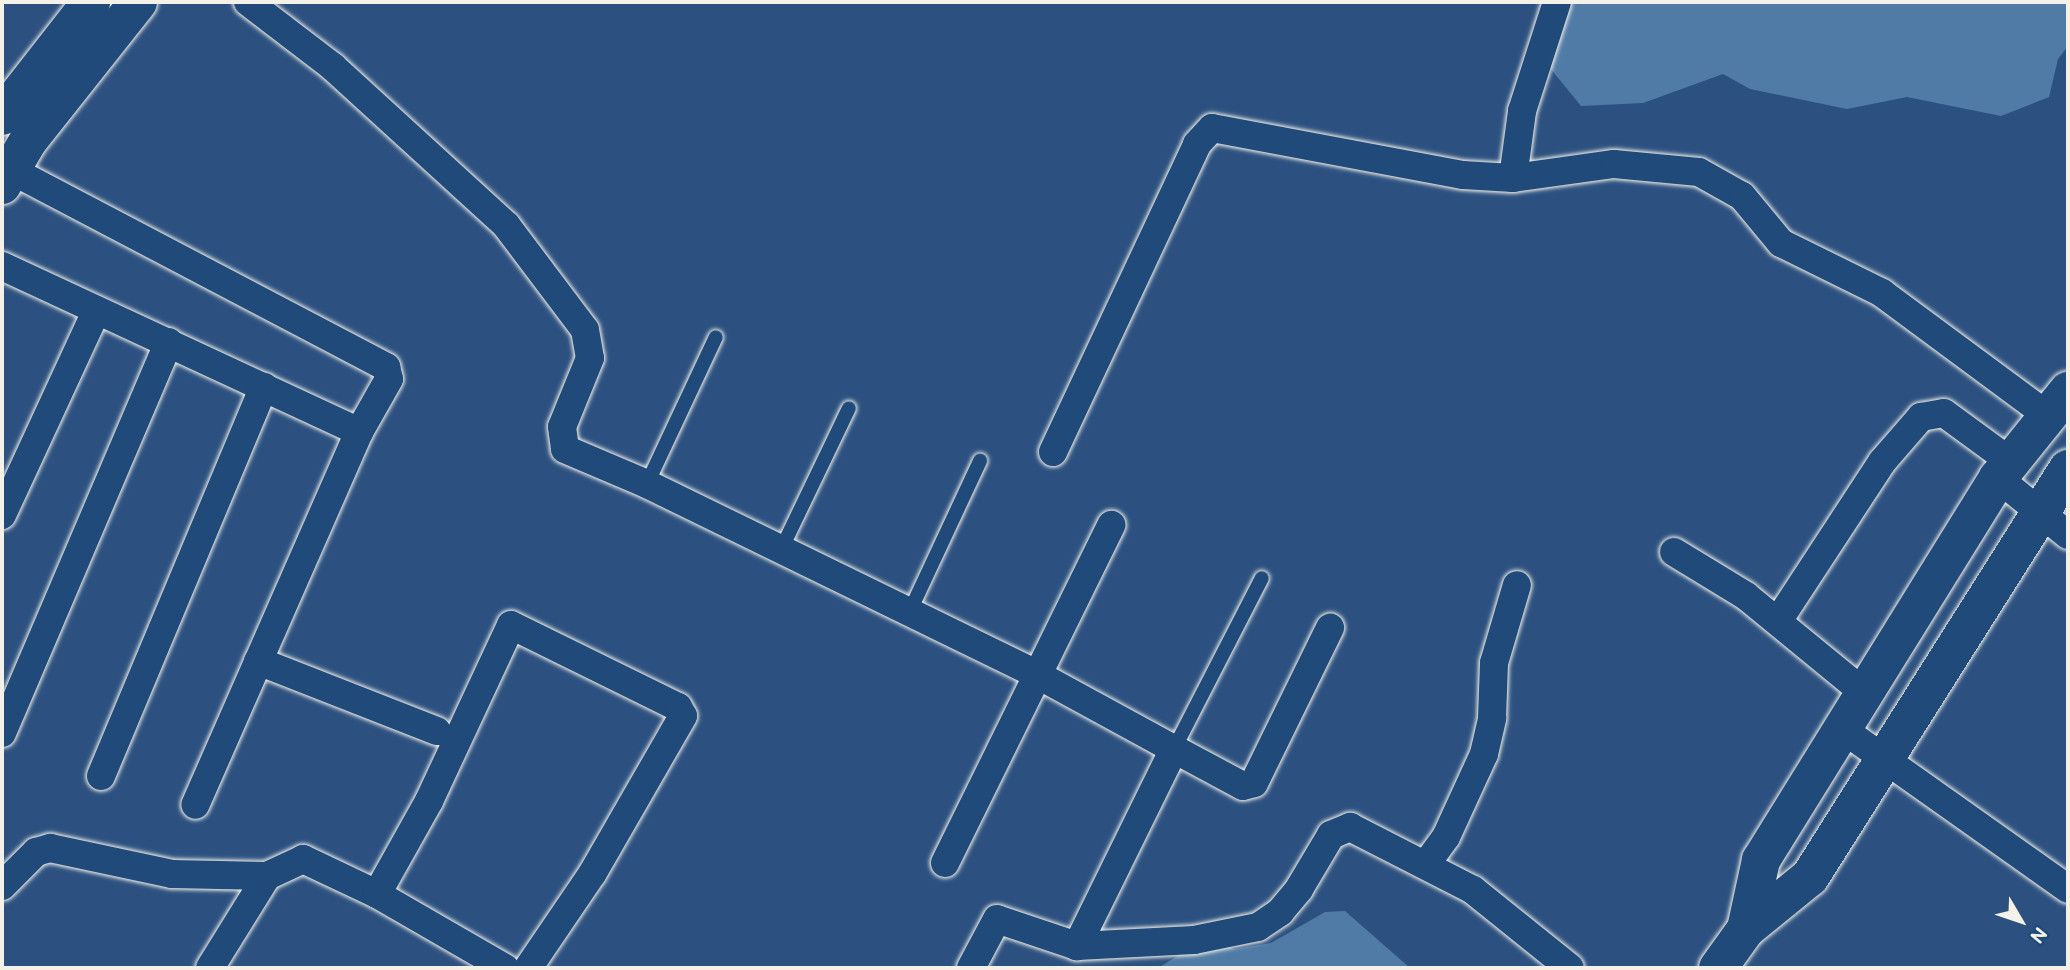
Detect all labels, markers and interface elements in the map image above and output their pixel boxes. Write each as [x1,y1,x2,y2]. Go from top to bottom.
north arrow [1986,886,2056,956]
text: N [2024,922,2051,947]

